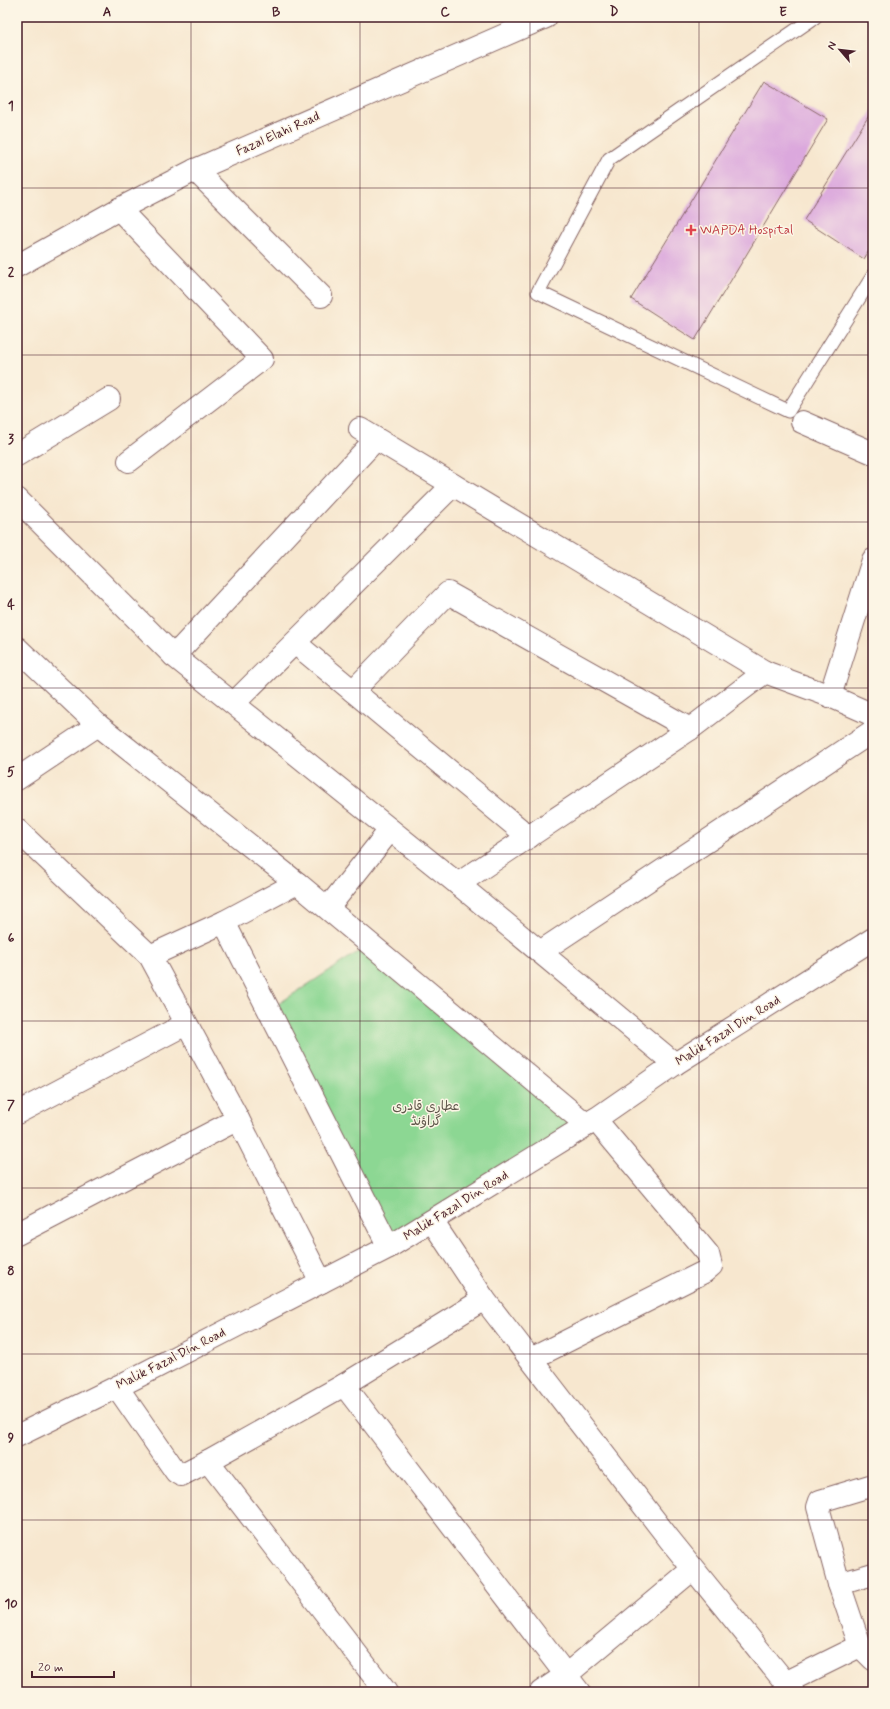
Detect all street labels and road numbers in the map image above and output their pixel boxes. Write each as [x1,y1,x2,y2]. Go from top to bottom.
street label: Fazal Elahi Road [233,108,323,160]
street label: Malik Fazal Din Road [672,992,784,1070]
street label: Malik Fazal Din Road [400,1167,512,1245]
street label: Malik Fazal Din Road [113,1324,229,1394]

